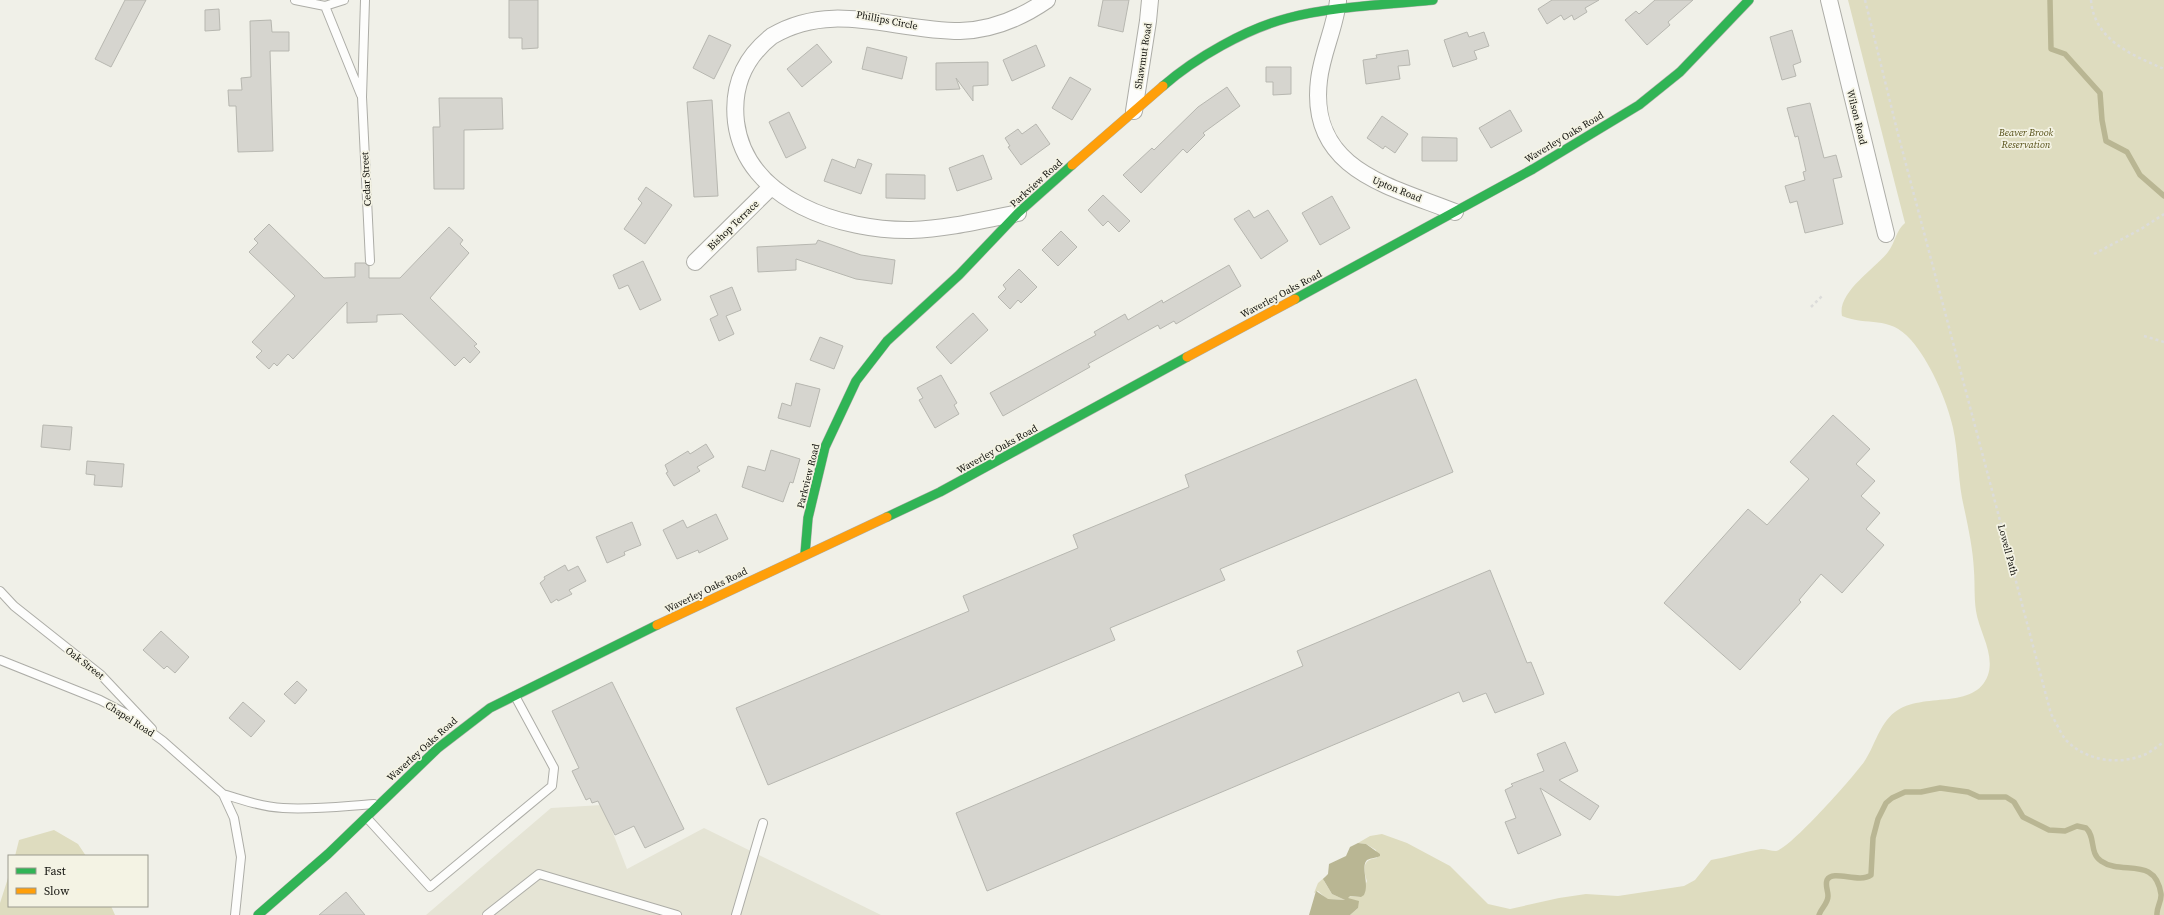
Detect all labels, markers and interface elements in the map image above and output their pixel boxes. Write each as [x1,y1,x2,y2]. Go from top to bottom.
street label: Phillips Circle [855,8,919,32]
street label: Shawmut Road [1131,22,1155,90]
street label: Wilson Road [1844,88,1870,146]
street label: Waverley Oaks Road [1522,108,1606,166]
park label: Beaver Brook Reservation [1998,126,2053,151]
street label: Cedar Street [358,151,374,207]
street label: Parkview Road [1007,156,1065,210]
street label: Upton Road [1370,173,1424,205]
street label: Bishop Terrace [704,197,762,253]
street label: Waverley Oaks Road [1238,267,1324,321]
street label: Waverley Oaks Road [954,421,1040,477]
street label: Parkview Road [794,442,822,510]
street label: Lowell Path [1995,523,2021,577]
street label: Waverley Oaks Road [663,564,750,616]
street label: Oak Street [63,644,108,683]
street label: Chapel Road [103,698,157,740]
street label: Waverley Oaks Road [384,714,460,784]
legend [8,855,148,907]
text: Fast [44,863,66,879]
text: Slow [44,883,70,899]

